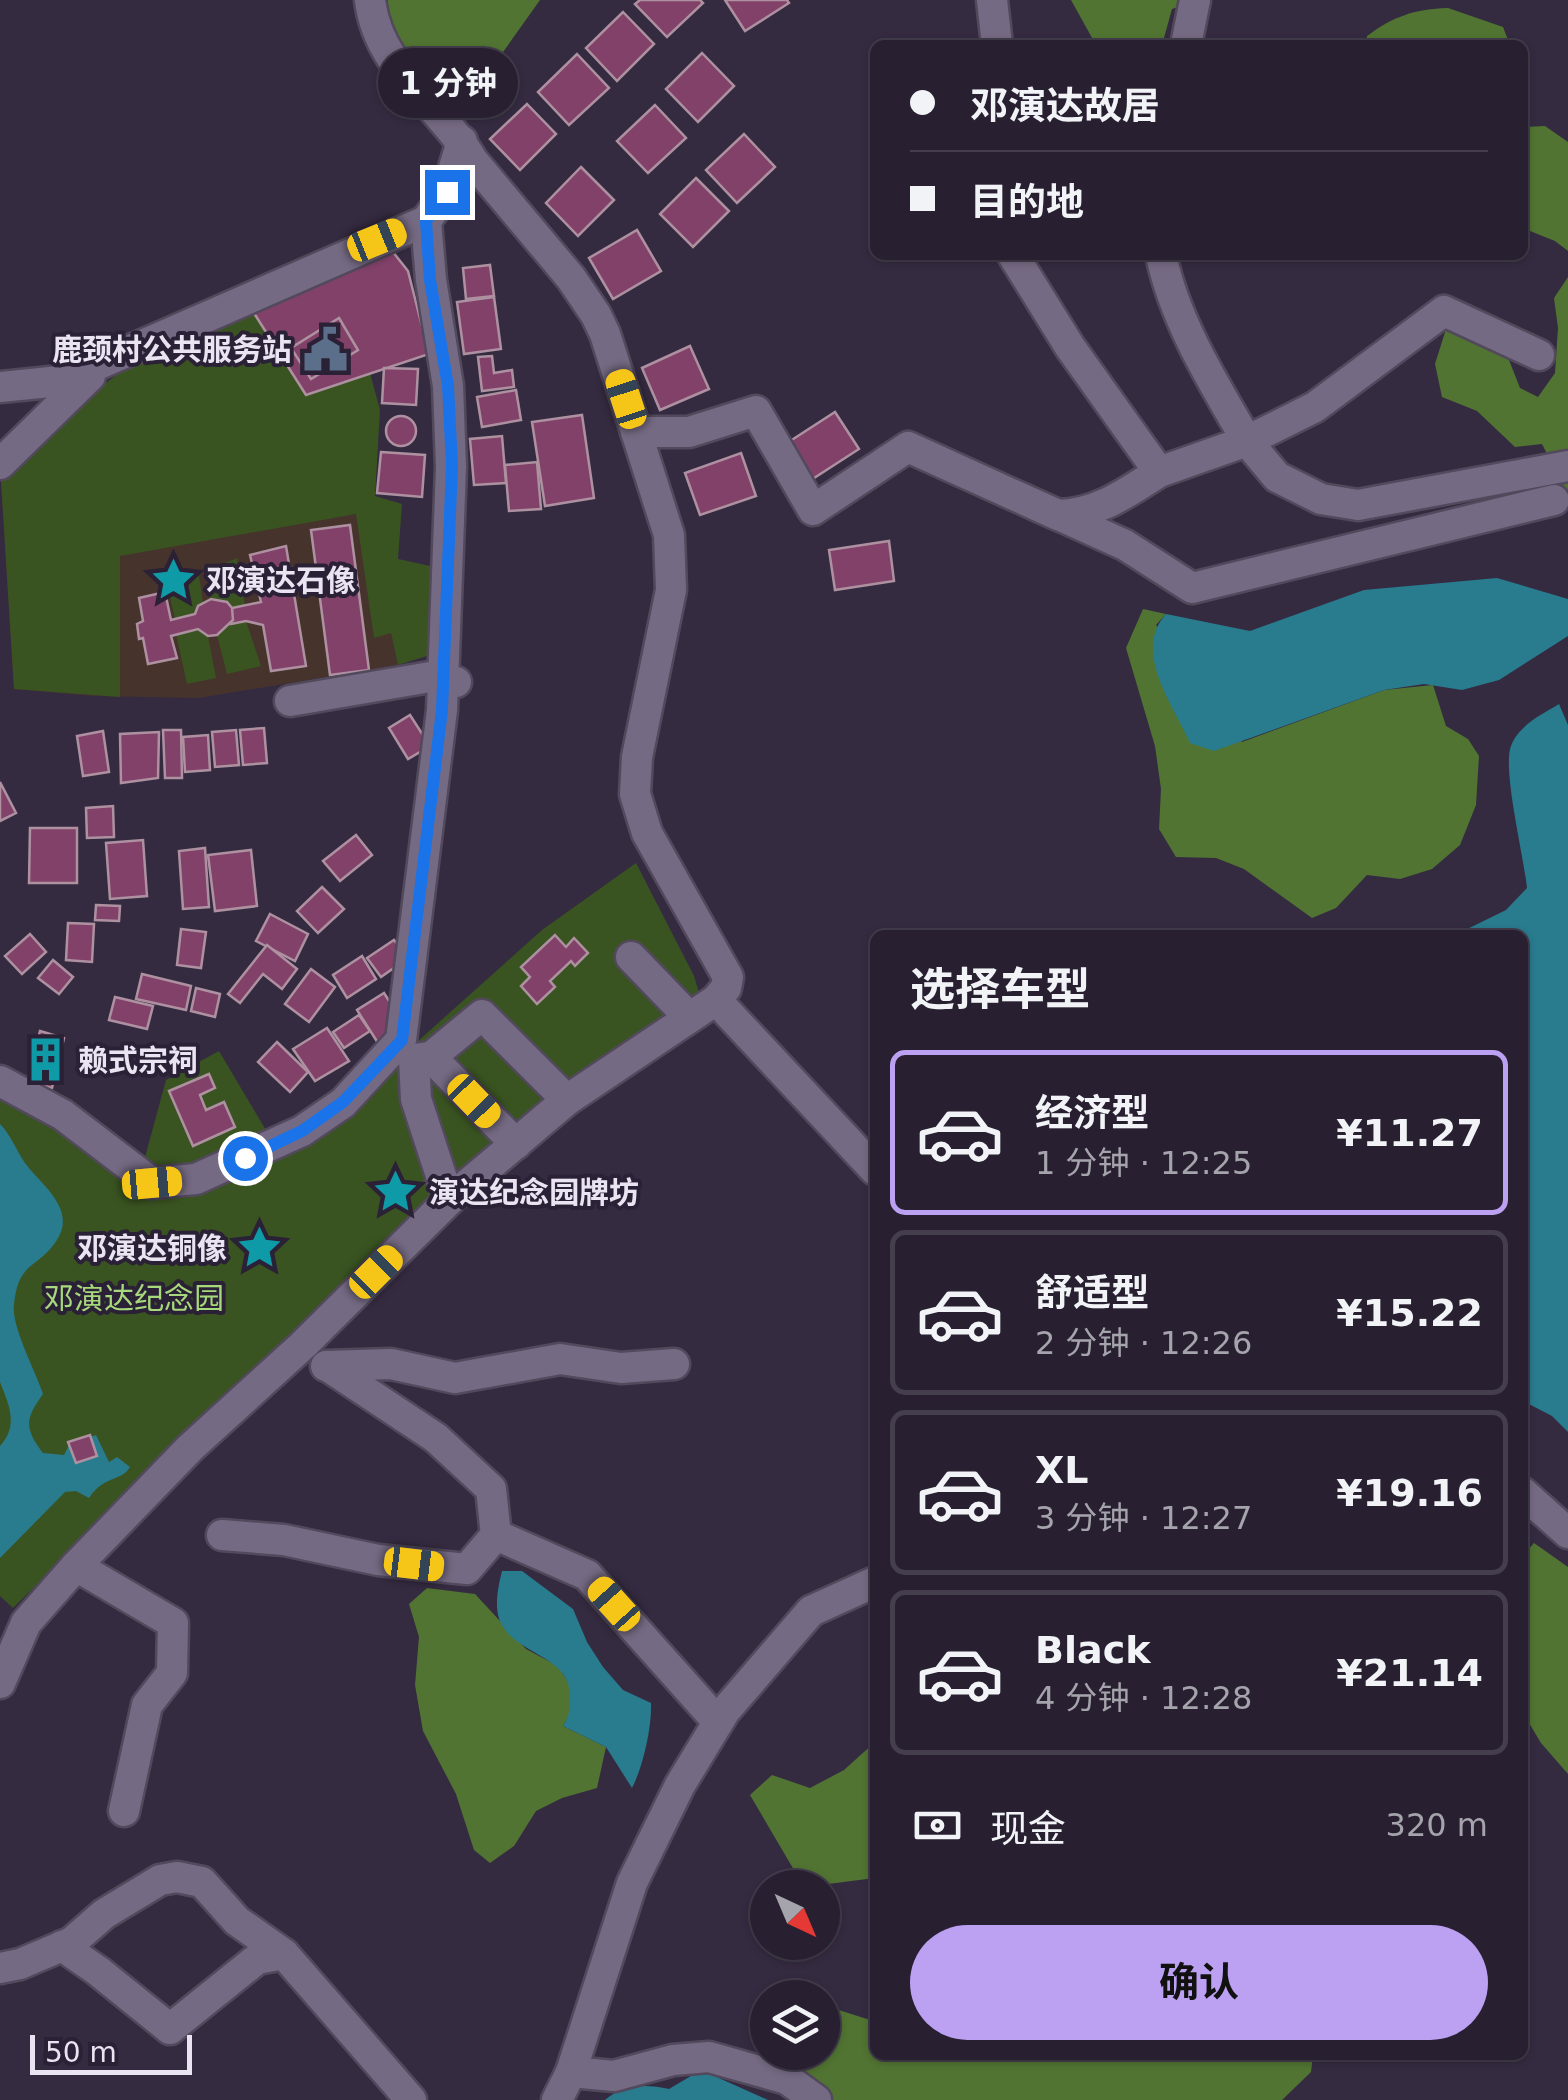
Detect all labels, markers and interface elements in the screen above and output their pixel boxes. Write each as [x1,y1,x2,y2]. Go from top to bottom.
callout: 1 分钟 [377,47,517,117]
text: 1 分钟 [399,64,497,102]
text: 邓演达故居 [970,84,1160,128]
route end [425,170,470,215]
text: 目的地 [970,180,1084,224]
car [344,215,410,265]
public building icon: 鹿颈村公共服务站 [301,325,349,373]
place label: 鹿颈村公共服务站 [52,332,292,367]
car [602,366,650,432]
place icon: 邓演达石像 [149,556,197,604]
place label: 邓演达石像 [206,563,356,598]
text: 选择车型 [910,963,1090,1016]
building icon: 赖式宗祠 [21,1036,69,1084]
place label: 赖式宗祠 [78,1043,198,1078]
car [442,1069,506,1133]
icon: car [915,1088,1005,1178]
text: 经济型 [1035,1091,1149,1135]
text: ¥11.27 [1336,1111,1483,1155]
route start [223,1136,268,1181]
text: 1 分钟 · 12:25 [1035,1144,1252,1182]
car [121,1165,183,1201]
place icon: 演达纪念园牌坊 [372,1168,420,1216]
place label: 演达纪念园牌坊 [429,1175,639,1210]
place icon: 邓演达铜像 [236,1224,284,1272]
place label: 邓演达铜像 [77,1231,227,1266]
car [344,1240,408,1304]
icon: car [915,1268,1005,1358]
text: 舒适型 [1035,1271,1149,1315]
park label: 邓演达纪念园 [44,1281,224,1316]
text: ¥15.22 [1336,1291,1483,1335]
text: 2 分钟 · 12:26 [1035,1324,1252,1362]
icon: car [915,1448,1005,1538]
text: XL [1035,1448,1089,1492]
text: ¥19.16 [1336,1471,1483,1515]
text: 3 分钟 · 12:27 [1035,1499,1252,1537]
car [382,1545,446,1583]
car [583,1572,645,1636]
icon: car [915,1628,1005,1718]
text: Black [1035,1628,1150,1672]
text: ¥21.14 [1336,1651,1483,1695]
text: 4 分钟 · 12:28 [1035,1679,1252,1717]
icon: cash [910,1798,965,1853]
text: 320 m [1386,1806,1488,1844]
text: 现金 [990,1807,1066,1851]
north arrow [750,1870,840,1960]
map controls [750,1870,840,2070]
button: 确认 [910,1925,1488,2040]
button: layers [750,1980,840,2070]
scale bar [30,2030,192,2074]
text: 50 m [45,2036,117,2069]

